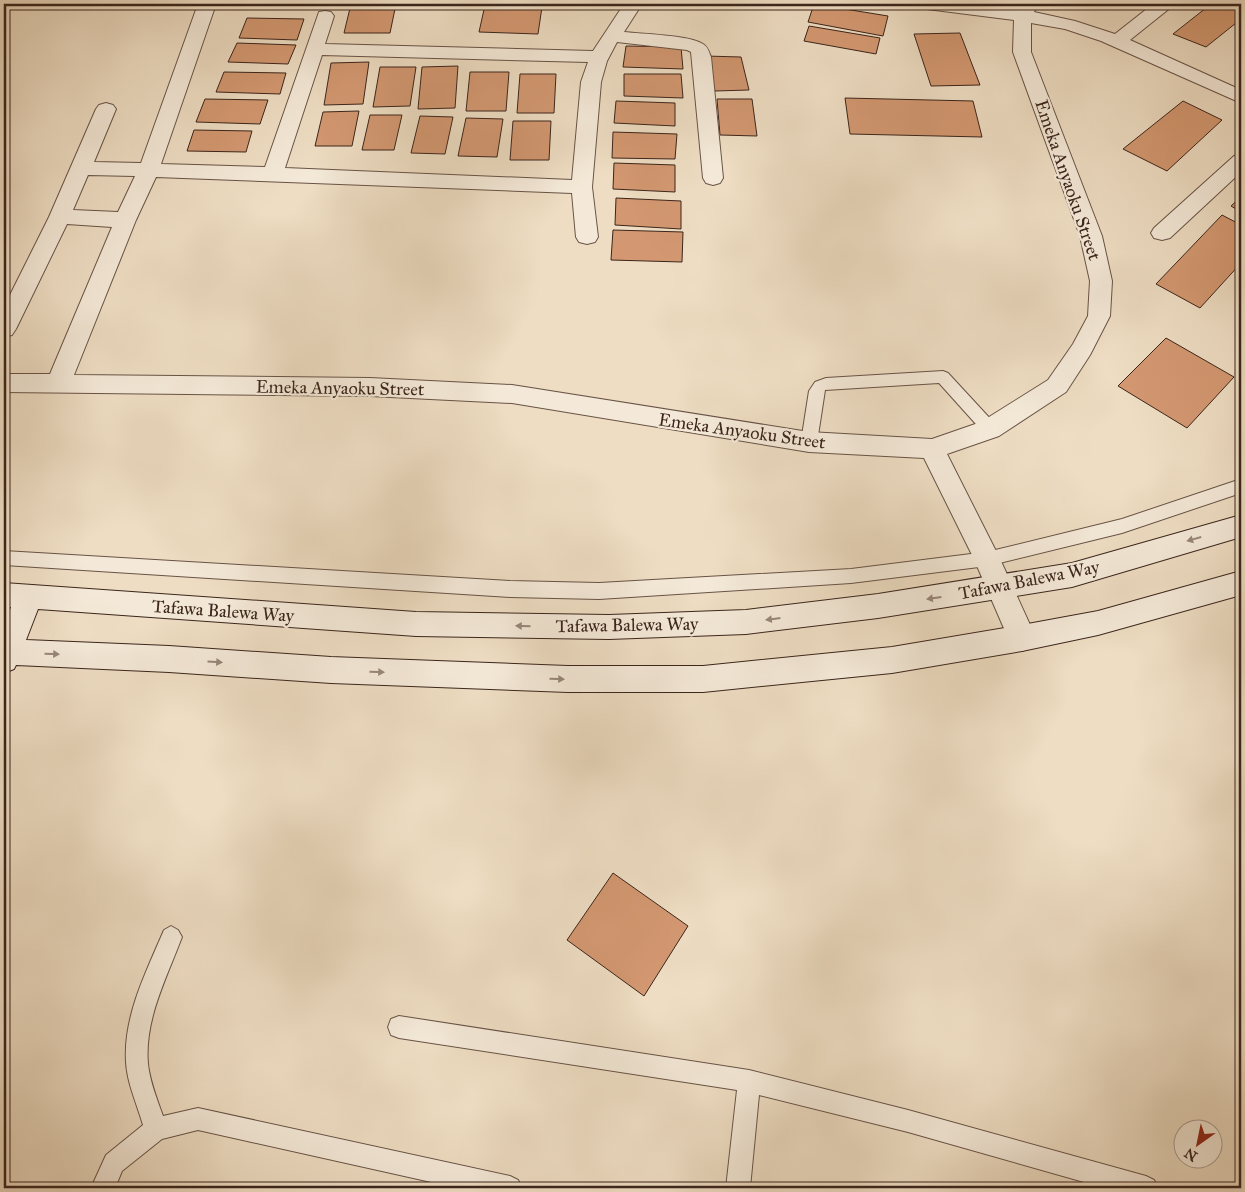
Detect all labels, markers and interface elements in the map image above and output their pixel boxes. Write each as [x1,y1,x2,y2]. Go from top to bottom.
street label: Emeka Anyaoku Street [1030,97,1106,264]
street label: Emeka Anyaoku Street [256,376,425,400]
street label: Emeka Anyaoku Street [657,408,828,454]
one-way arrow [1187,536,1202,544]
street label: Tafawa Balewa Way [957,555,1102,604]
one-way arrow [926,594,942,602]
street label: Tafawa Balewa Way [151,595,295,627]
street label: Tafawa Balewa Way [555,613,699,637]
one-way arrow [764,615,780,623]
one-way arrow [515,621,531,629]
one-way arrow [45,651,61,659]
one-way arrow [207,659,223,667]
one-way arrow [369,668,385,676]
one-way arrow [549,675,565,683]
north arrow [1172,1120,1222,1170]
text: N [1181,1144,1201,1165]

